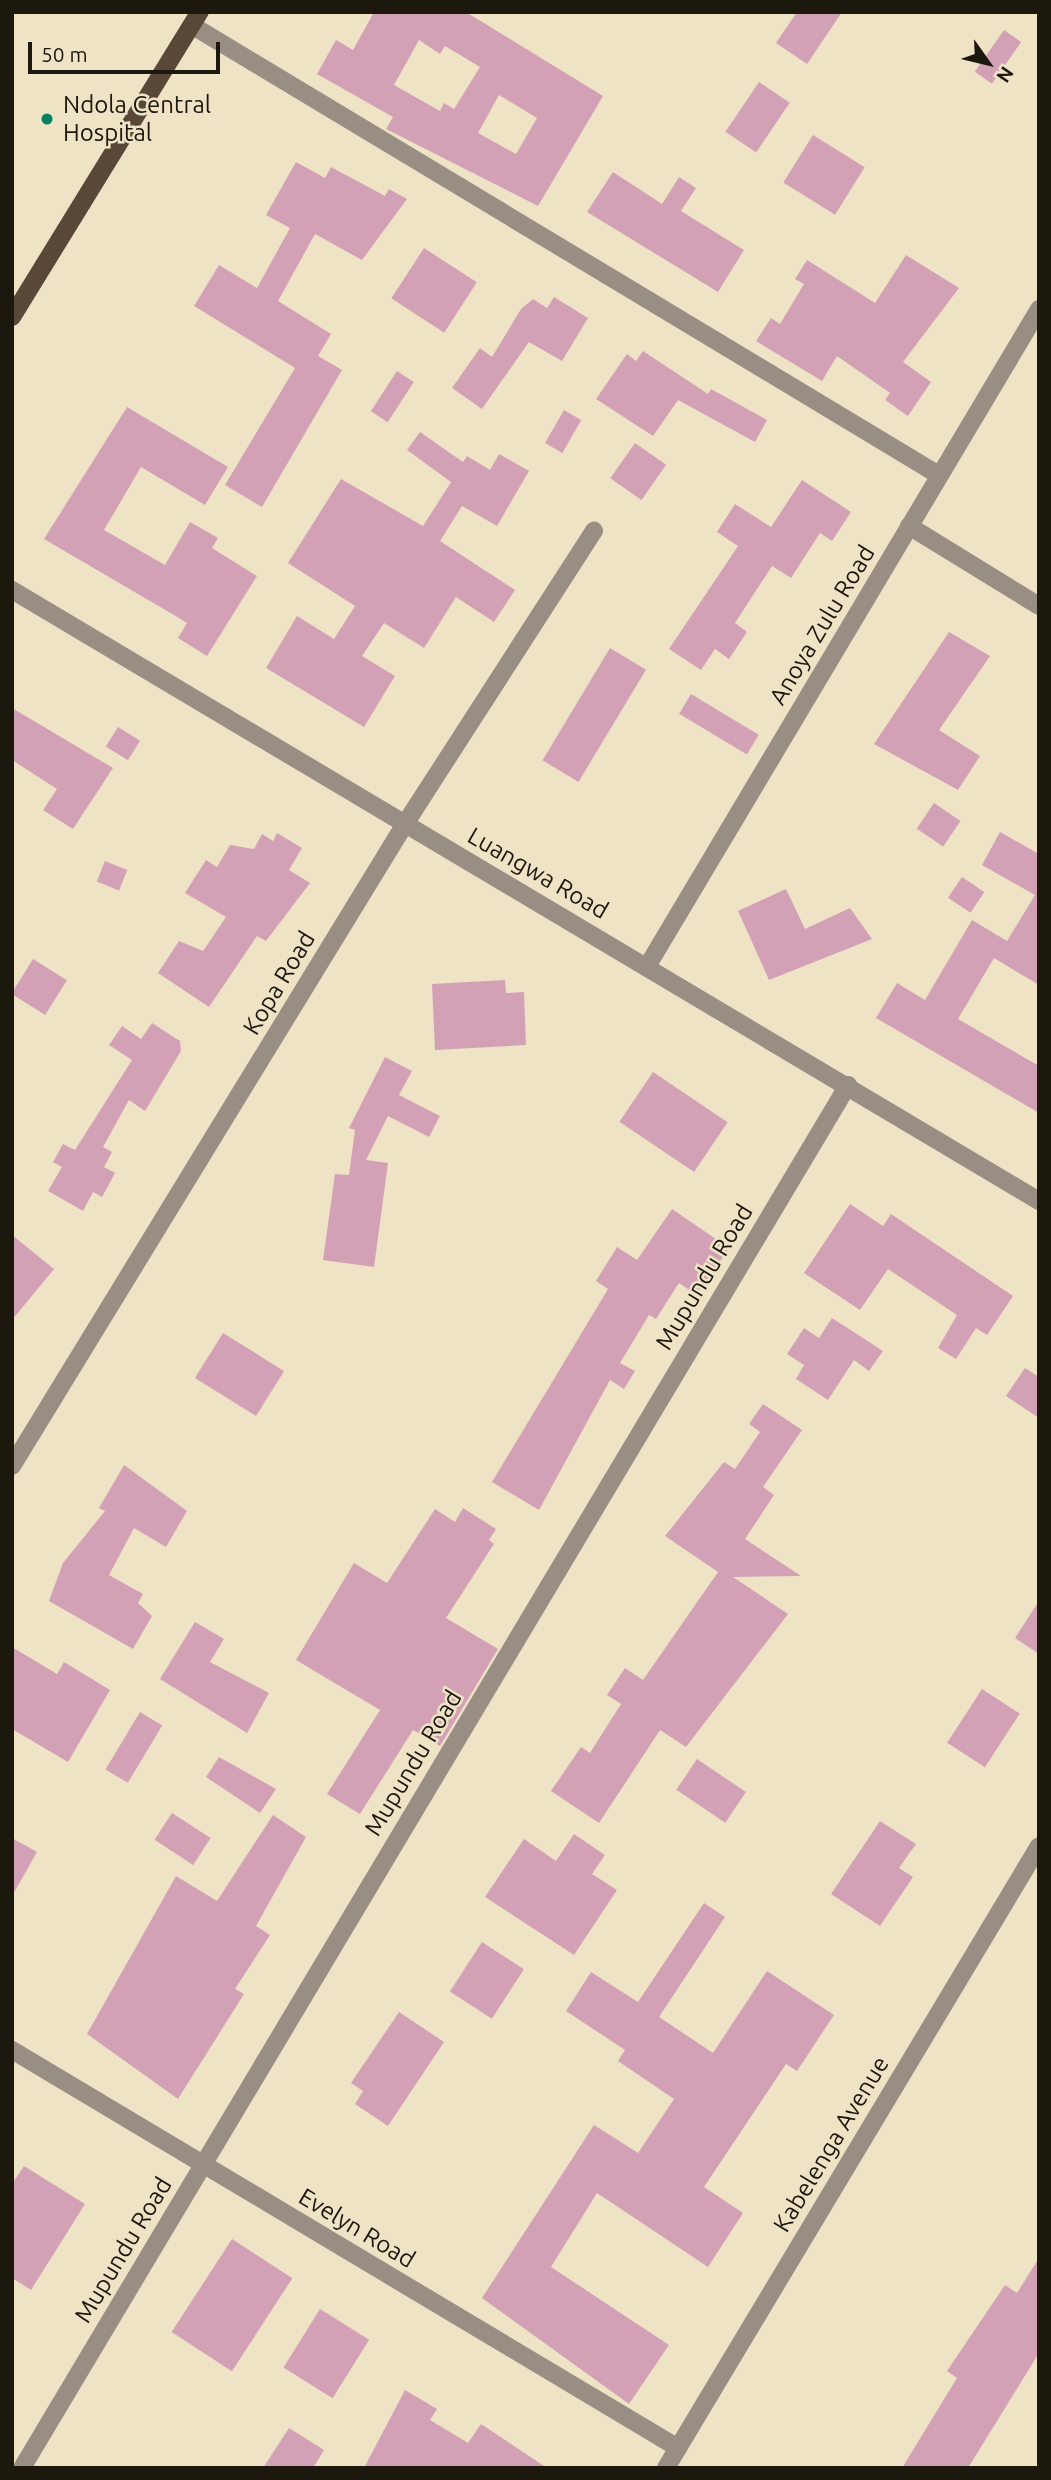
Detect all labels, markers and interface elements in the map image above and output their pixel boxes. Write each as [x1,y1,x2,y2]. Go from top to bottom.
scale bar [32,28,224,72]
north arrow [953,28,1023,98]
text: 50 m [41,42,88,66]
text: N [992,63,1018,87]
place label: Ndola Central Hospital [63,91,211,147]
marker: Ndola Central Hospital [37,109,57,129]
street label: Anoya Zulu Road [763,540,881,710]
street label: Luangwa Road [463,821,613,925]
street label: Kopa Road [237,926,321,1040]
street label: Mupundu Road [649,1199,759,1355]
street label: Mupundu Road [358,1685,468,1841]
street label: Kabelenga Avenue [767,2051,895,2237]
street label: Mupundu Road [68,2172,178,2328]
street label: Evelyn Road [294,2182,420,2274]

